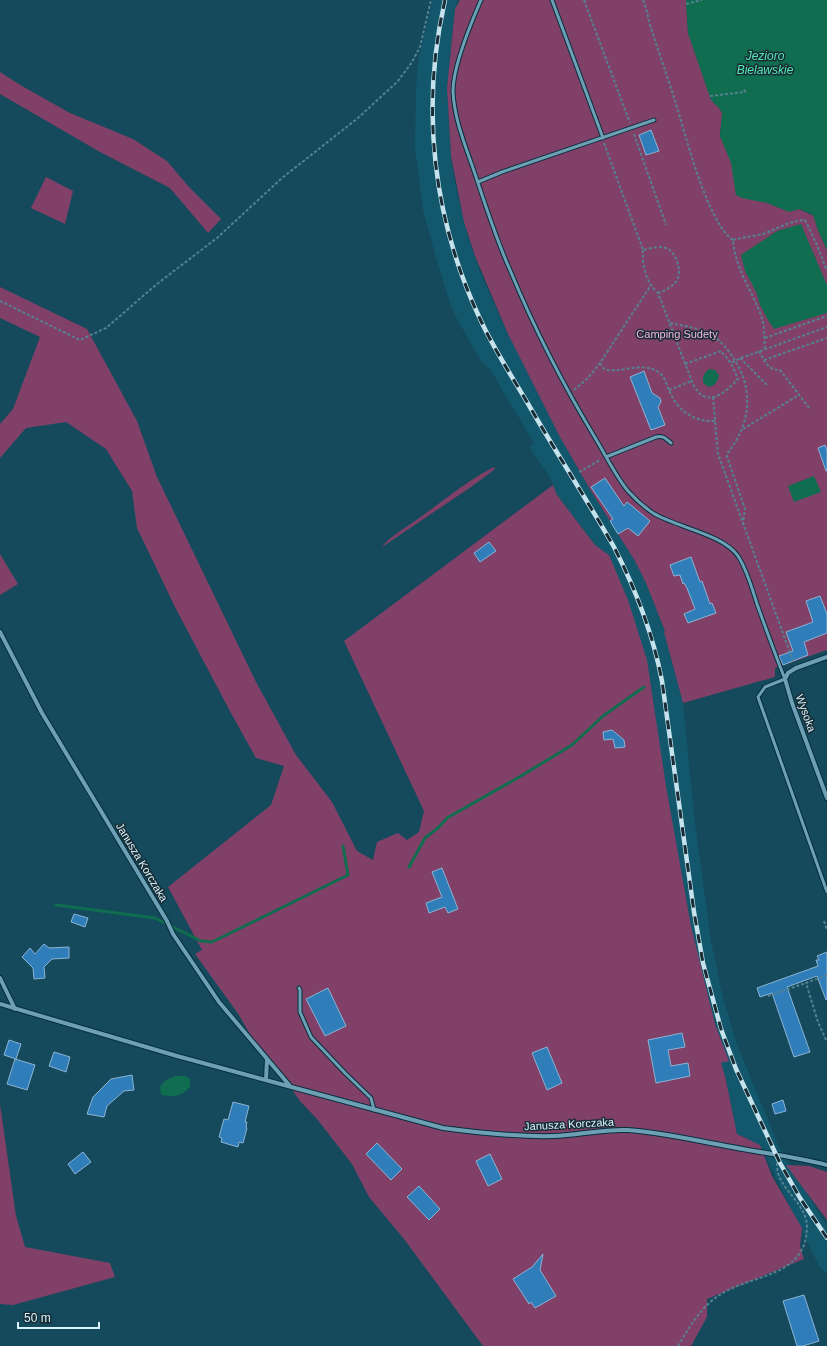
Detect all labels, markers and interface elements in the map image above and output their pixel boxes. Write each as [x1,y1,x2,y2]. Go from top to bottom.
water label: Jezioro Bielawskie [737,49,794,77]
park label: Camping Sudety [636,328,718,340]
street label: Wysoka [794,693,819,734]
street label: Janusza Korczaka [114,820,171,904]
street label: Janusza Korczaka [524,1116,615,1132]
scale bar [18,1304,99,1330]
text: 50 m [24,1311,51,1325]

